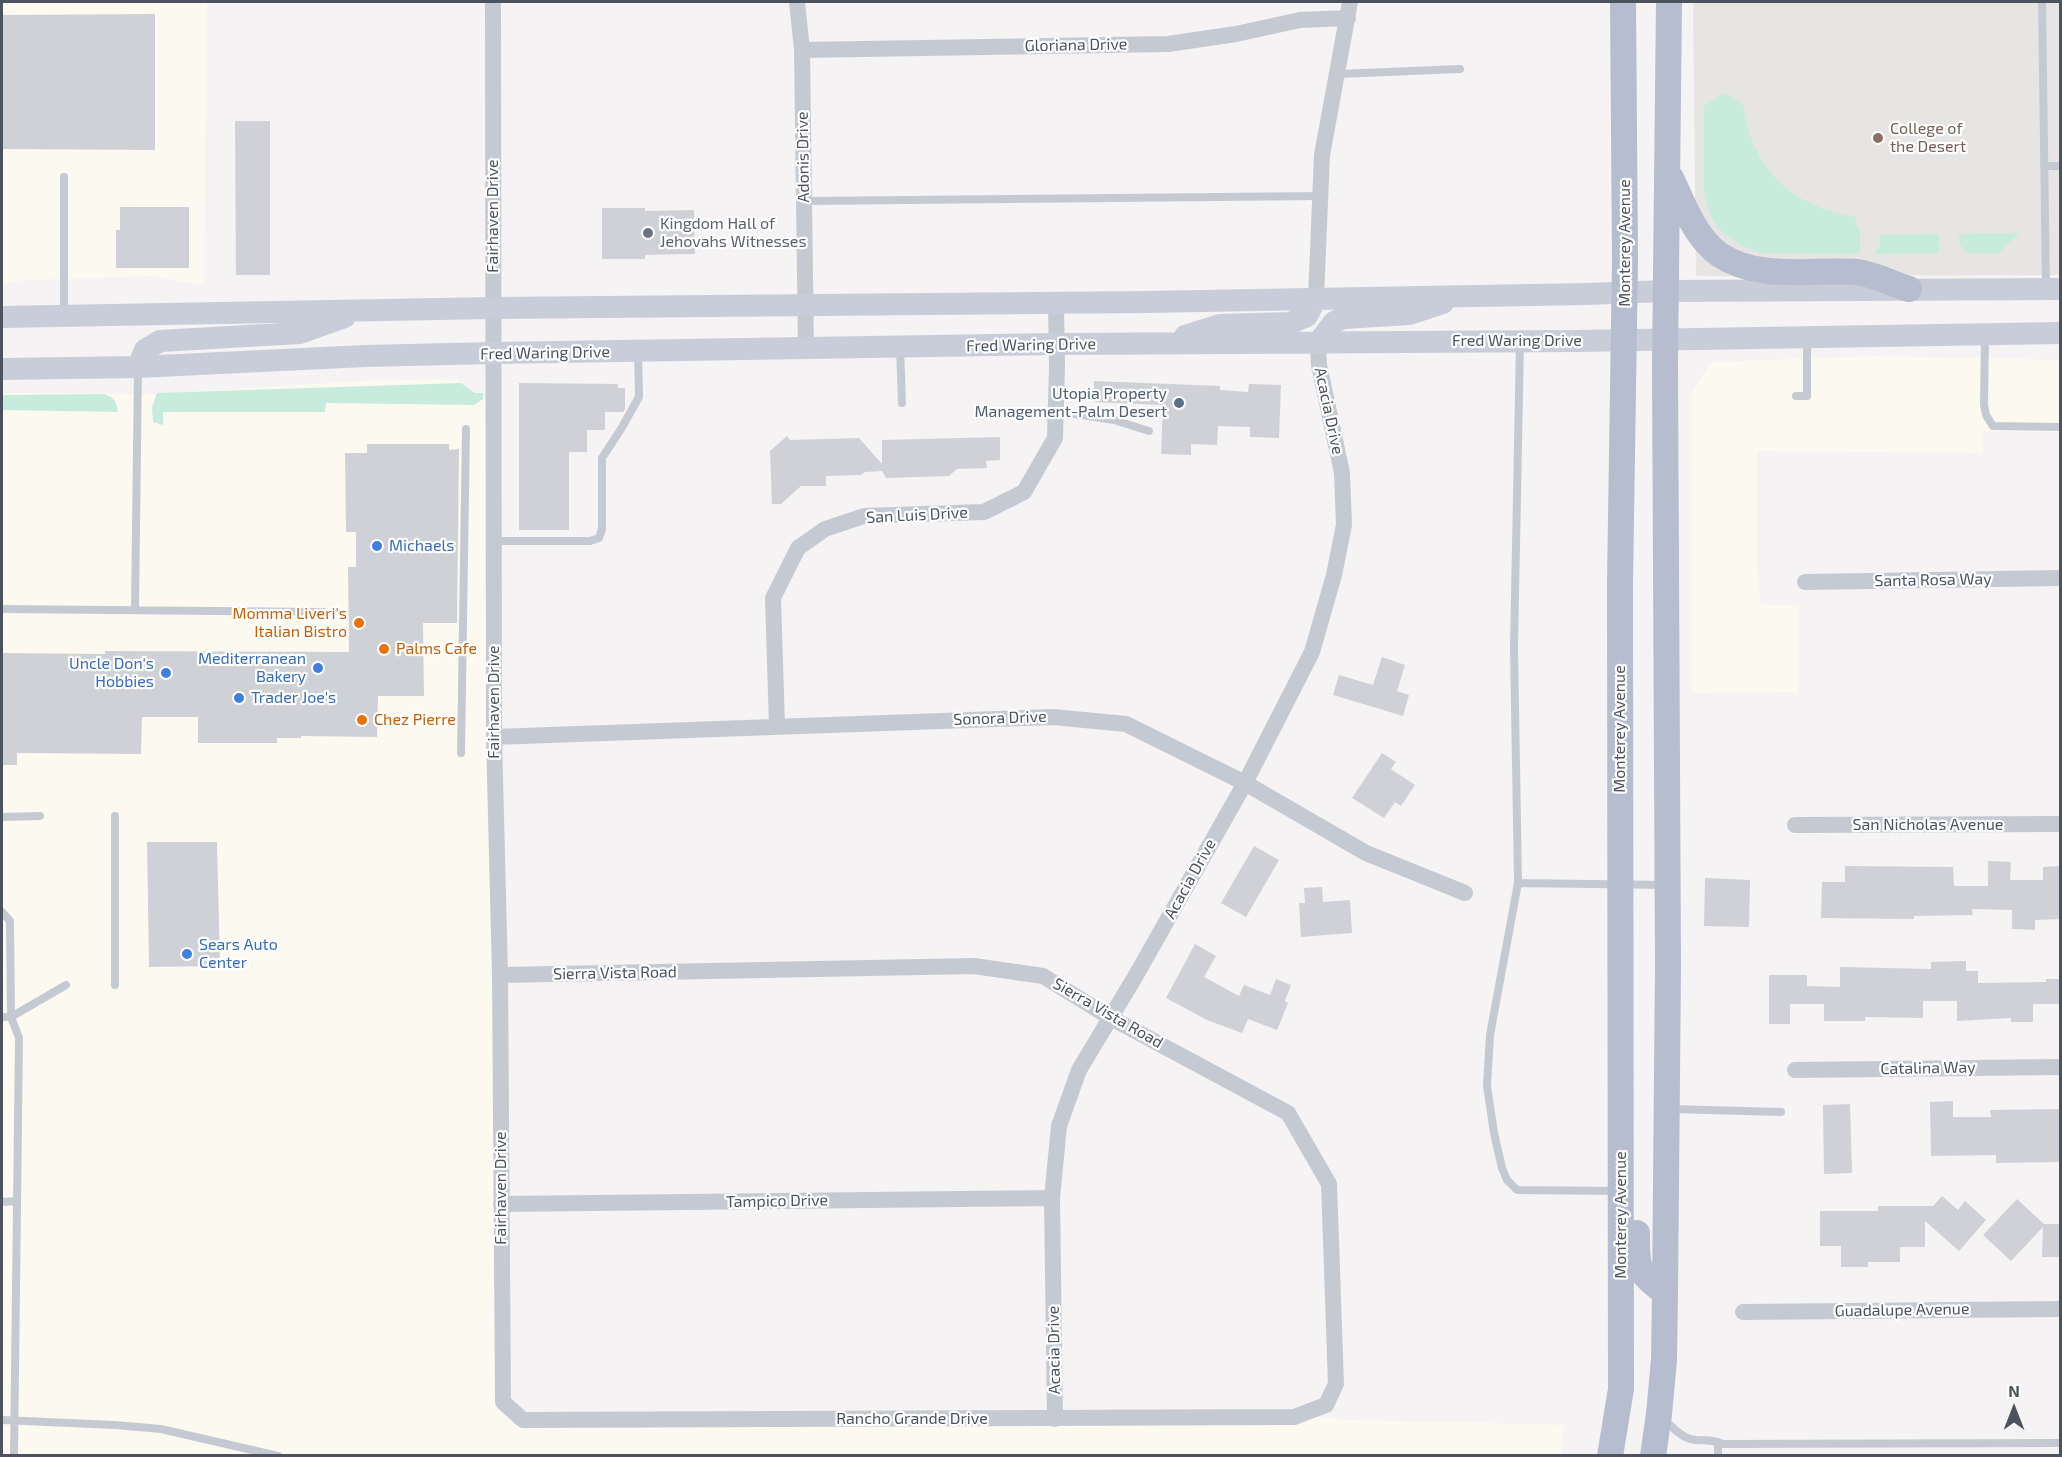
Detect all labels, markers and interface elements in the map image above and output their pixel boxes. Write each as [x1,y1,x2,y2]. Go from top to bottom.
street label: Gloriana Drive [1024,35,1128,55]
street label: Adonis Drive [793,111,813,203]
place label: College of the Desert [1890,119,1966,157]
marker: College of the Desert [1871,131,1885,145]
street label: Fairhaven Drive [483,159,503,273]
street label: Monterey Avenue [1615,179,1635,307]
place label: Kingdom Hall of Jehovahs Witnesses [660,214,807,252]
marker: Kingdom Hall of Jehovahs Witnesses [641,226,655,240]
street label: Fred Waring Drive [1452,331,1582,351]
street label: Fred Waring Drive [966,334,1096,356]
street label: Fred Waring Drive [480,342,610,364]
street label: Acacia Drive [1310,366,1348,456]
place label: Utopia Property Management-Palm Desert [975,384,1167,422]
marker: Utopia Property Management-Palm Desert [1172,396,1186,410]
street label: San Luis Drive [866,503,968,527]
place label: Michaels [389,536,454,556]
marker: Michaels [370,539,384,553]
street label: Santa Rosa Way [1874,569,1992,591]
place label: Momma Liveri's Italian Bistro [232,604,347,642]
marker: Momma Liveri's Italian Bistro [352,616,366,630]
place label: Palms Cafe [396,639,477,659]
marker: Palms Cafe [377,642,391,656]
street label: Fairhaven Drive [484,645,504,759]
place label: Mediterranean Bakery [198,649,306,687]
place label: Uncle Don's Hobbies [69,654,154,692]
marker: Mediterranean Bakery [311,661,325,675]
street label: Monterey Avenue [1610,665,1630,793]
marker: Uncle Don's Hobbies [159,666,173,680]
place label: Trader Joe's [251,688,336,708]
marker: Trader Joe's [232,691,246,705]
street label: Sonora Drive [953,707,1047,729]
place label: Chez Pierre [374,710,456,730]
marker: Chez Pierre [355,713,369,727]
street label: San Nicholas Avenue [1853,815,2003,835]
street label: Acacia Drive [1160,836,1220,922]
place label: Sears Auto Center [199,935,278,973]
marker: Sears Auto Center [180,947,194,961]
street label: Sierra Vista Road [553,962,677,984]
street label: Sierra Vista Road [1050,974,1166,1052]
street label: Catalina Way [1880,1058,1976,1078]
street label: Fairhaven Drive [491,1131,511,1245]
street label: Monterey Avenue [1611,1151,1631,1279]
street label: Tampico Drive [726,1191,828,1211]
street label: Guadalupe Avenue [1834,1299,1970,1321]
street label: Acacia Drive [1044,1305,1064,1395]
north arrow [1984,1379,2044,1439]
text: N [2008,1381,2020,1400]
street label: Rancho Grande Drive [836,1409,988,1429]

